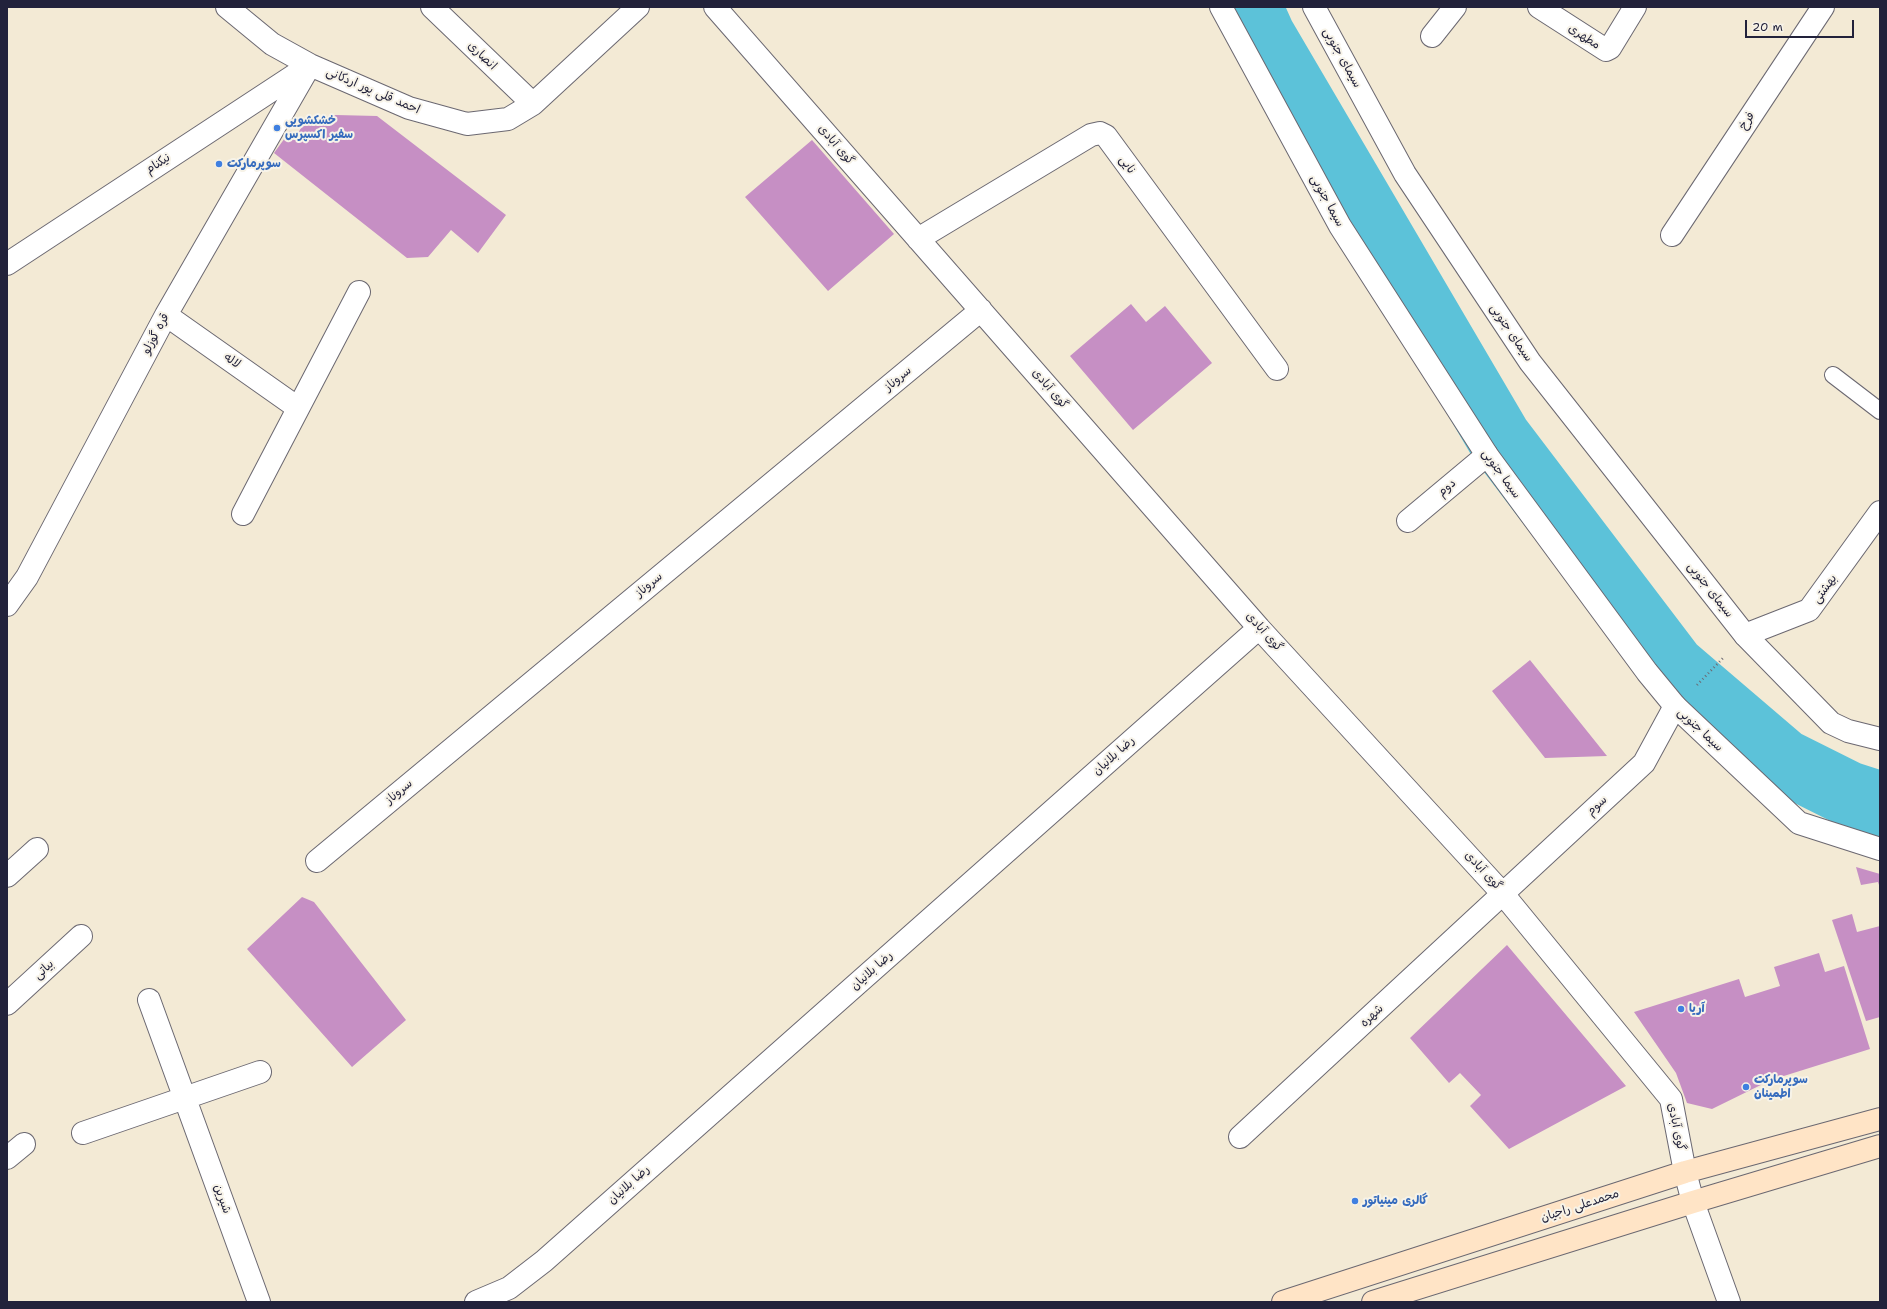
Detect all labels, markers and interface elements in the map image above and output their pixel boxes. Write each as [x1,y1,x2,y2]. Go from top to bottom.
scale bar [1747,12,1856,38]
text: 20 m [1752,19,1783,35]
street label: مطهری [1565,21,1603,53]
street label: سیمای جنوبی [1320,26,1364,90]
street label: انصاری [464,39,500,73]
street label: احمد قلی پور اردکانی [324,65,422,117]
street label: فرخ [1736,109,1758,133]
place label: خشکشویی سفیر اکسپرس [285,114,353,142]
street label: گوی آبادی [815,122,857,168]
marker: خشکشویی سفیر اکسپرس [272,123,282,133]
street label: نیکنام [143,151,173,177]
street label: نایی [1116,153,1138,177]
place label: سوپرمارکت [227,157,281,171]
marker: سوپرمارکت [214,159,224,169]
street label: سیما جنوبی [1307,173,1347,229]
street label: سیمای جنوبی [1487,302,1535,364]
street label: قره گوزلو [139,311,173,357]
street label: لاله [221,350,243,372]
street label: سروناز [881,364,915,394]
street label: گوی آبادی [1029,366,1071,412]
street label: سیما جنوبی [1478,447,1524,501]
street label: دوم [1435,476,1459,500]
street label: سیمای جنوبی [1684,560,1736,620]
street label: سروناز [632,570,666,600]
street label: بهشتی [1810,572,1840,606]
street label: گوی آبادی [1242,609,1286,655]
street label: سیما جنوبی [1674,705,1726,755]
street label: رضا بلانیان [1090,734,1138,778]
street label: سروناز [382,777,416,807]
street label: سوم [1584,793,1610,819]
street label: گوی آبادی [1461,848,1505,894]
street label: رضا بلانیان [848,949,896,993]
street label: بیاتی [31,957,57,983]
street label: شهره [1357,1002,1387,1030]
place label: آریا [1689,1002,1705,1016]
marker: آریا [1676,1004,1686,1014]
place label: سوپرمارکت اطمینان [1754,1073,1808,1101]
marker: سوپرمارکت اطمینان [1741,1082,1751,1092]
street label: گوی آبادی [1664,1102,1688,1152]
street label: رضا بلانیان [605,1163,653,1207]
street label: شیرین [210,1182,234,1216]
street label: محمدعلی راجیان [1539,1187,1621,1225]
place label: گالری مینیاتور [1363,1194,1428,1208]
marker: گالری مینیاتور [1350,1196,1360,1206]

